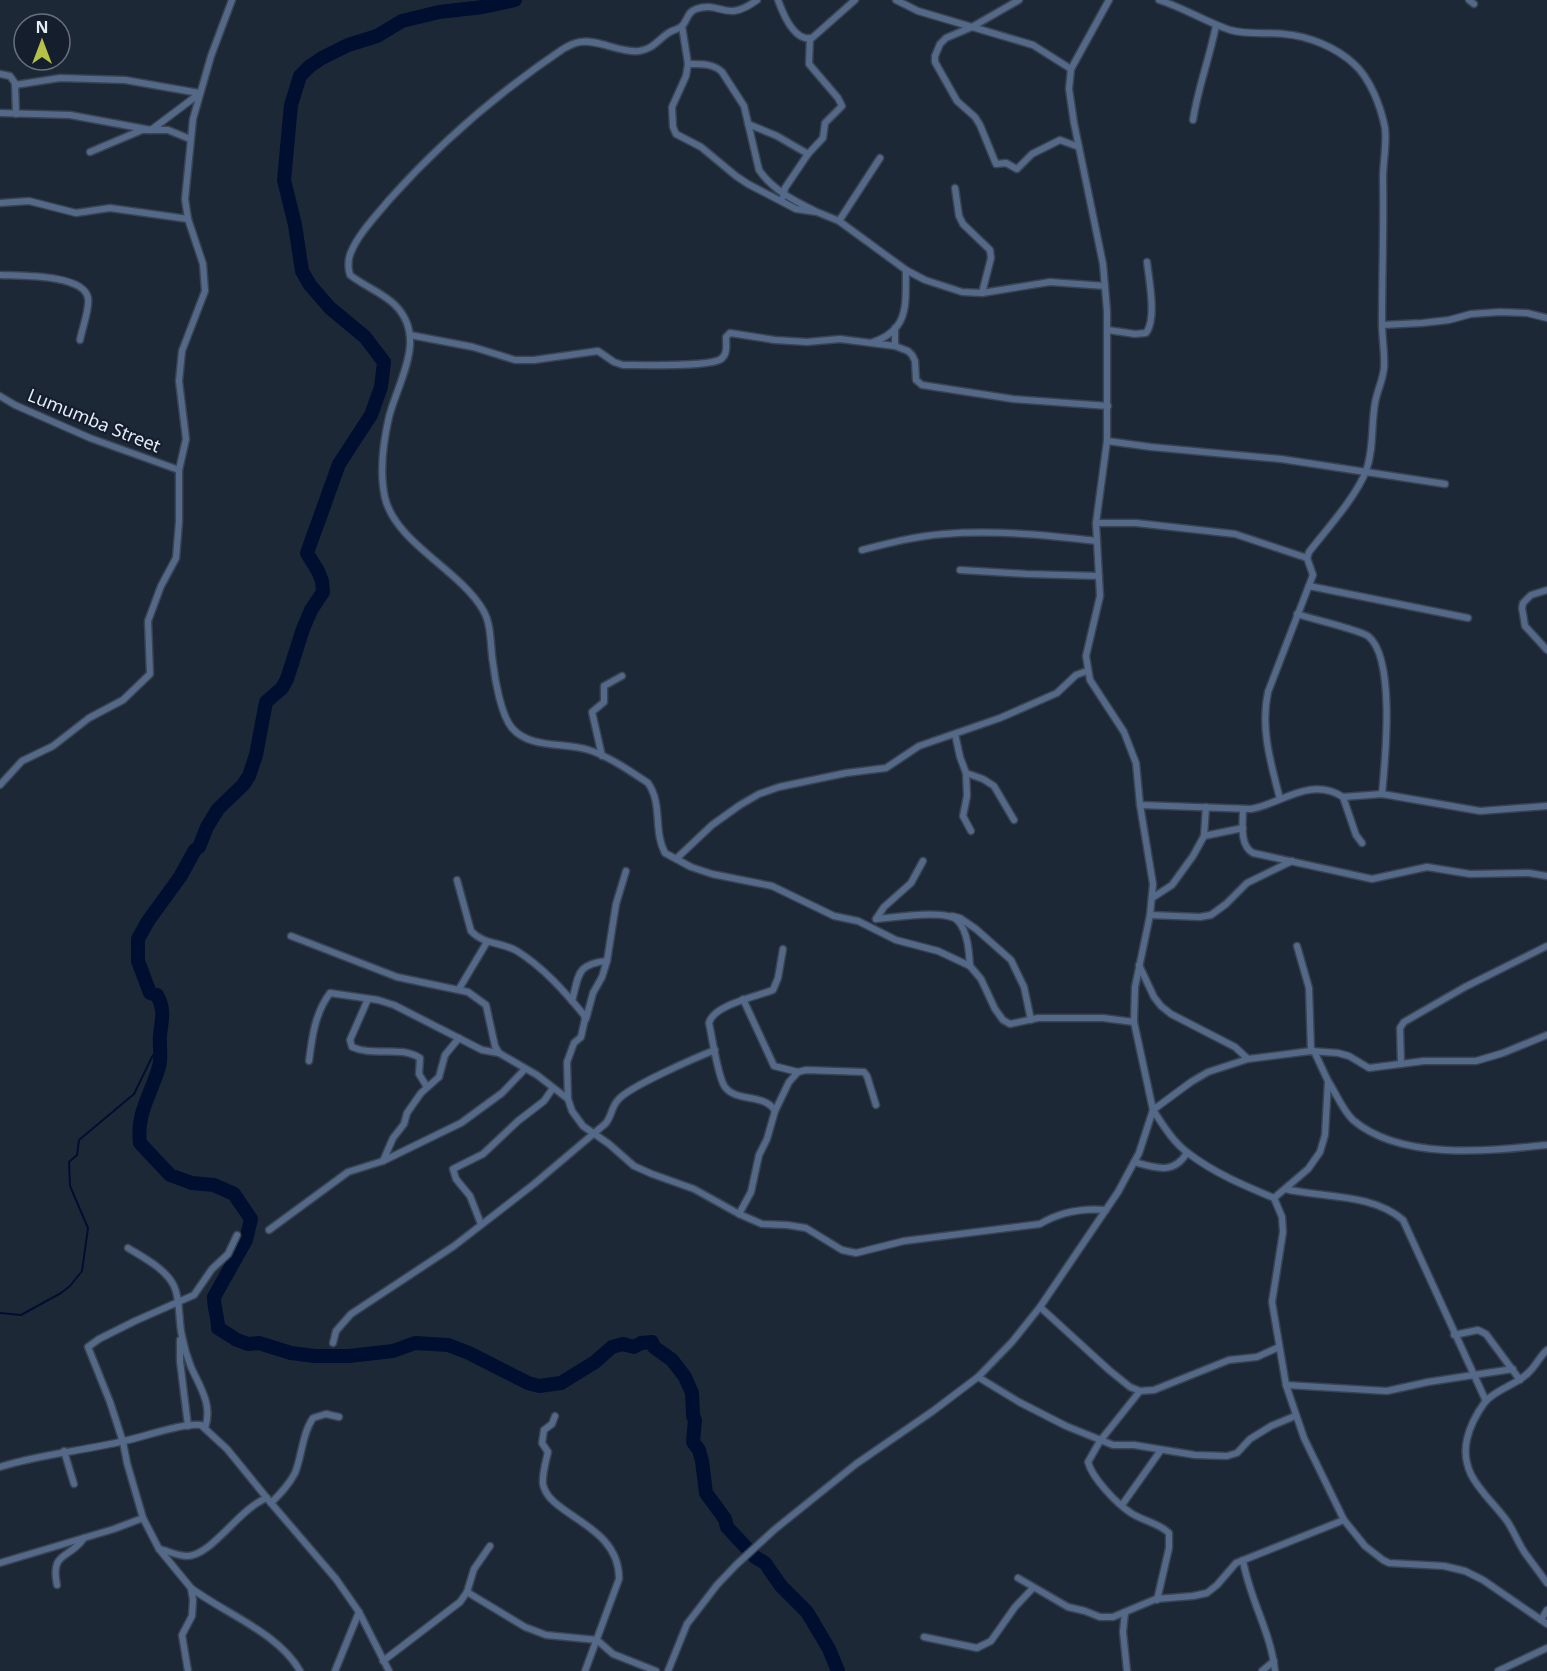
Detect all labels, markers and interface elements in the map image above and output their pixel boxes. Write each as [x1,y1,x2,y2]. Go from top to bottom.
north arrow [12,12,72,72]
text: N [35,16,49,38]
street label: Lumumba Street [24,382,165,458]

